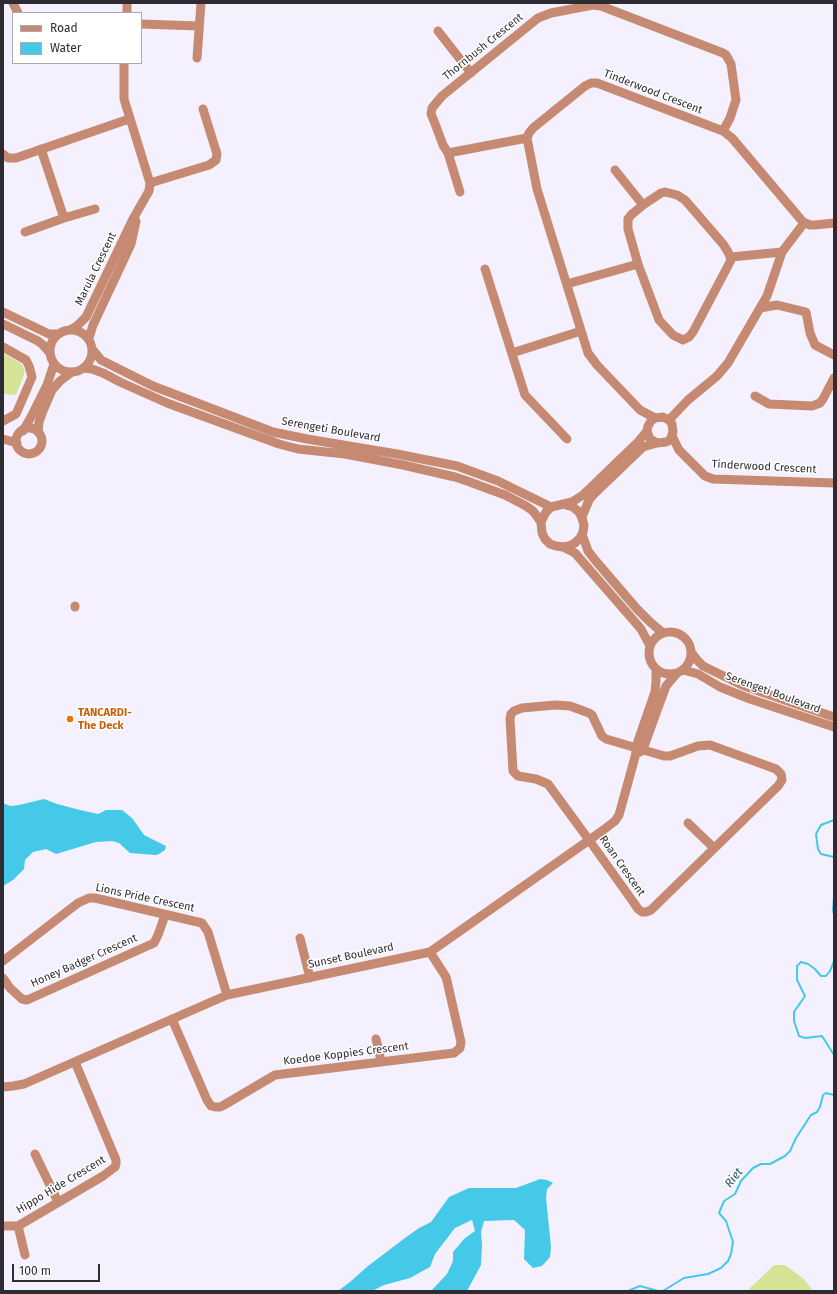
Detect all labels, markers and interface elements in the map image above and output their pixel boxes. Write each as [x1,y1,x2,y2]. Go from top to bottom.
street label: Thornbush Crescent [440,11,526,83]
legend [12,12,142,64]
text: Road [50,21,78,35]
text: Water [50,41,81,55]
street label: Tinderwood Crescent [602,67,704,117]
street label: Marula Crescent [73,230,119,308]
street label: Serengeti Boulevard [281,415,381,445]
street label: Tinderwood Crescent [711,458,817,476]
street label: Serengeti Boulevard [724,670,822,716]
place label: TANCARDI- The Deck [78,706,132,732]
marker: TANCARDI- The Deck [65,714,75,724]
street label: Roan Crescent [596,833,648,899]
street label: Lions Pride Crescent [94,881,196,915]
street label: Honey Badger Crescent [29,932,139,990]
street label: Sunset Boulevard [307,940,395,972]
street label: Koedoe Koppies Crescent [283,1040,409,1068]
street label: Hippo Hide Crescent [14,1153,108,1217]
water label: Riet [722,1165,746,1191]
scale bar [14,1256,102,1282]
text: 100 m [19,1264,51,1278]

